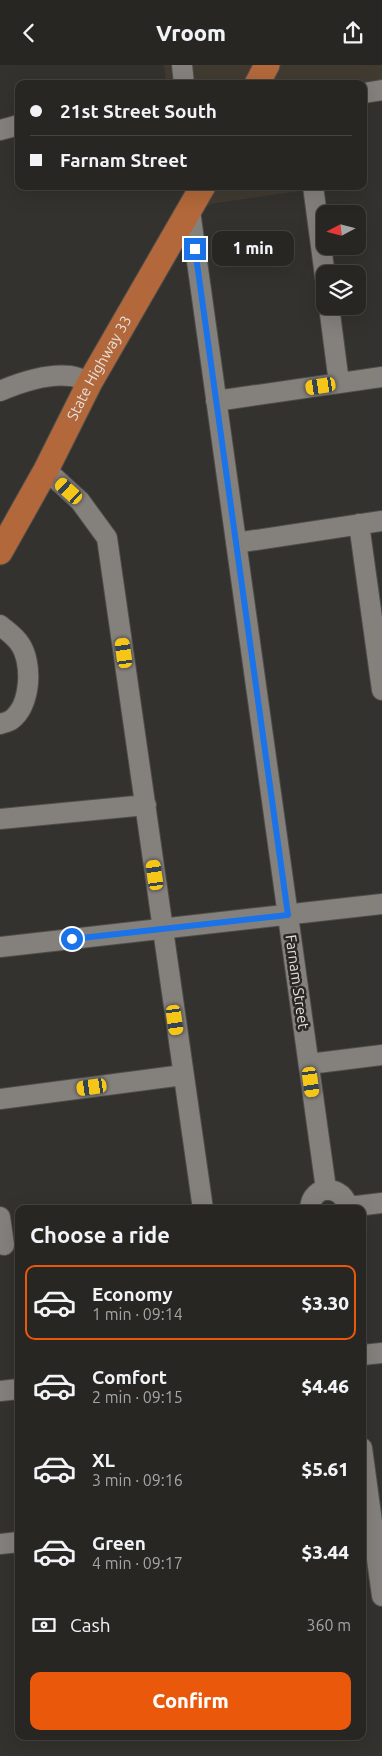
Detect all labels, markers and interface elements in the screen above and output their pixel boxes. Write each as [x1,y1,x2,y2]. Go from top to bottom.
icon: back [15,19,43,47]
icon: share [339,19,367,47]
text: Vroom [156,20,226,45]
text: 21st Street South [60,100,217,122]
text: Farnam Street [60,149,187,171]
north arrow [316,205,366,255]
map controls [316,205,366,315]
callout: 1 min [212,231,295,267]
route end [184,238,206,260]
text: 1 min [233,239,273,257]
button: layers [316,265,366,315]
street label: State Highway 33 [63,312,135,423]
car [305,376,336,396]
car [52,475,85,507]
car [114,637,133,669]
car [145,859,164,891]
route start [61,928,83,950]
street label: Farnam Street [282,934,313,1030]
car [165,1004,184,1036]
car [301,1066,320,1098]
car [76,1077,107,1097]
text: Choose a ride [30,1222,170,1247]
icon: car [32,1280,77,1325]
text: Economy [92,1283,173,1305]
text: $3.30 [301,1292,349,1314]
text: 1 min · 09:14 [92,1305,183,1323]
icon: car [32,1363,77,1408]
text: Comfort [92,1366,167,1388]
text: $4.46 [301,1375,349,1397]
text: 2 min · 09:15 [92,1388,183,1406]
icon: car [32,1446,77,1491]
text: XL [92,1449,115,1471]
text: $5.61 [301,1458,349,1480]
text: 3 min · 09:16 [92,1471,183,1489]
icon: car [32,1529,77,1574]
text: Green [92,1532,146,1554]
text: $3.44 [301,1541,349,1563]
text: 4 min · 09:17 [92,1554,183,1572]
icon: cash [30,1611,58,1639]
text: Cash [70,1614,111,1636]
text: 360 m [306,1616,351,1634]
button: Confirm [30,1672,351,1730]

